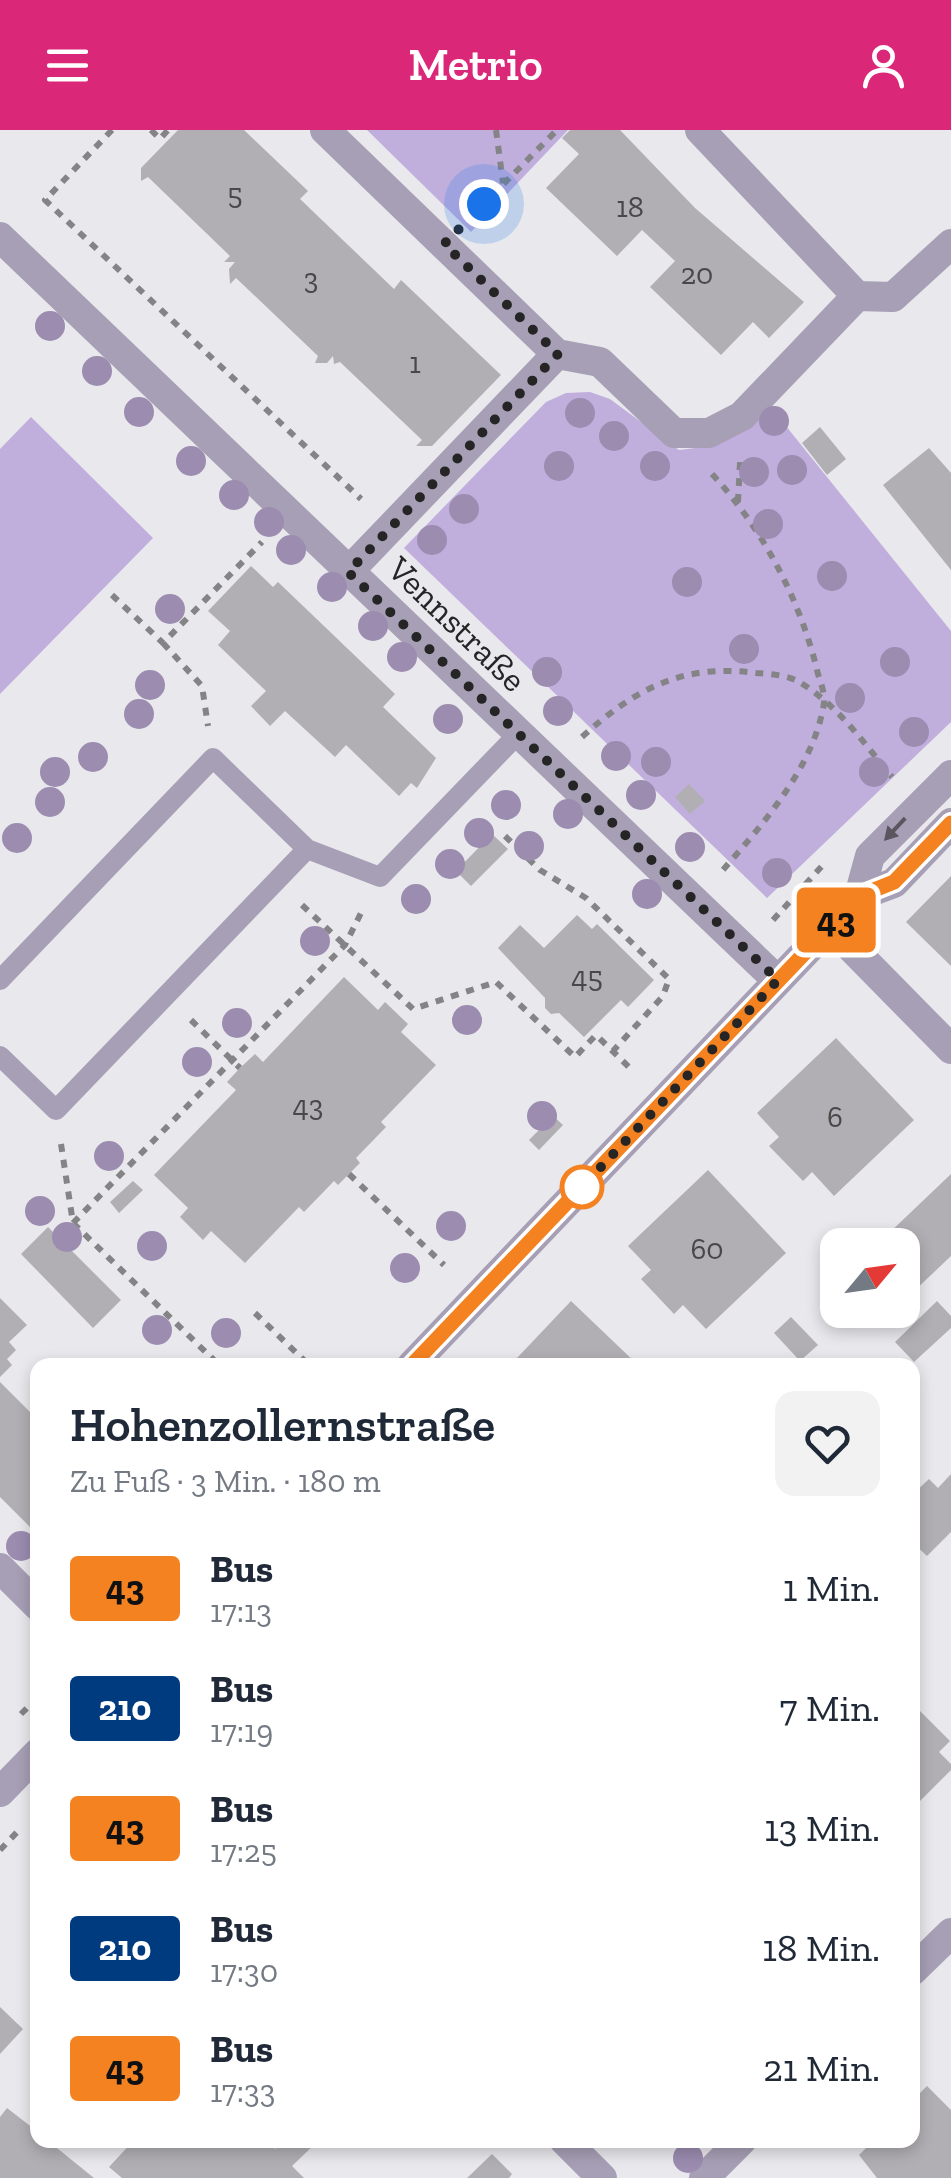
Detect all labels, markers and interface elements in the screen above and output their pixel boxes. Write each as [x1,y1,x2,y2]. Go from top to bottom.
icon: menu [40,38,95,93]
text: Metrio [408,38,543,92]
icon: person [856,38,911,93]
house number: 5 [227,176,243,212]
your location [459,179,509,229]
house number: 18 [616,189,644,225]
house number: 20 [681,256,713,292]
house number: 3 [304,261,318,297]
house number: 1 [409,345,421,381]
street label: Vennstraße [378,547,535,700]
one-way arrow [884,817,907,841]
line badge: 43 [791,888,881,952]
text: 43 [817,899,855,941]
house number: 45 [571,959,603,995]
house number: 43 [293,1088,323,1124]
house number: 6 [827,1099,843,1135]
unlabelled marker [561,1166,603,1208]
north arrow [820,1228,920,1328]
map controls [820,1228,920,1328]
house number: 60 [690,1231,724,1267]
button: heart [775,1391,880,1496]
text: Hohenzollernstraße [70,1396,495,1453]
text: Zu Fuß · 3 Min. · 180 m [70,1462,381,1500]
text: Bus [210,1546,273,1592]
text: 1 Min. [783,1565,880,1611]
text: 43 [106,1567,144,1609]
text: 17:13 [210,1592,272,1630]
text: Bus [210,1666,273,1712]
text: 7 Min. [780,1685,880,1731]
text: 210 [98,1687,152,1729]
text: 17:19 [210,1712,273,1750]
text: Bus [210,1786,273,1832]
text: 13 Min. [764,1805,880,1851]
text: 43 [106,1807,144,1849]
text: 17:25 [210,1832,277,1870]
text: Bus [210,1906,273,1952]
text: 18 Min. [762,1925,880,1971]
text: 210 [98,1927,152,1969]
text: 17:30 [210,1952,278,1990]
text: Bus [210,2026,273,2072]
text: 21 Min. [763,2045,880,2091]
text: 43 [106,2047,144,2089]
text: 17:33 [210,2072,275,2110]

